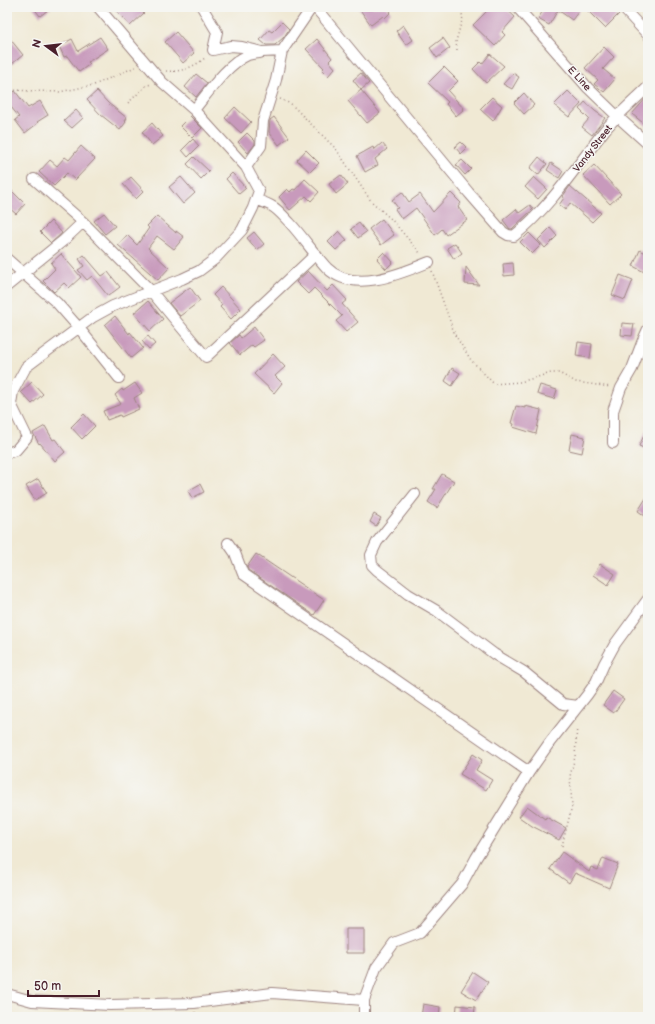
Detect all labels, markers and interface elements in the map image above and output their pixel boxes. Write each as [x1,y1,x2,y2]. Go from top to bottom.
north arrow [26,26,66,66]
text: N [29,38,44,49]
street label: E Line [565,64,593,93]
street label: Vandy Street [571,123,615,174]
scale bar [28,972,99,998]
text: 50 m [34,979,61,994]

